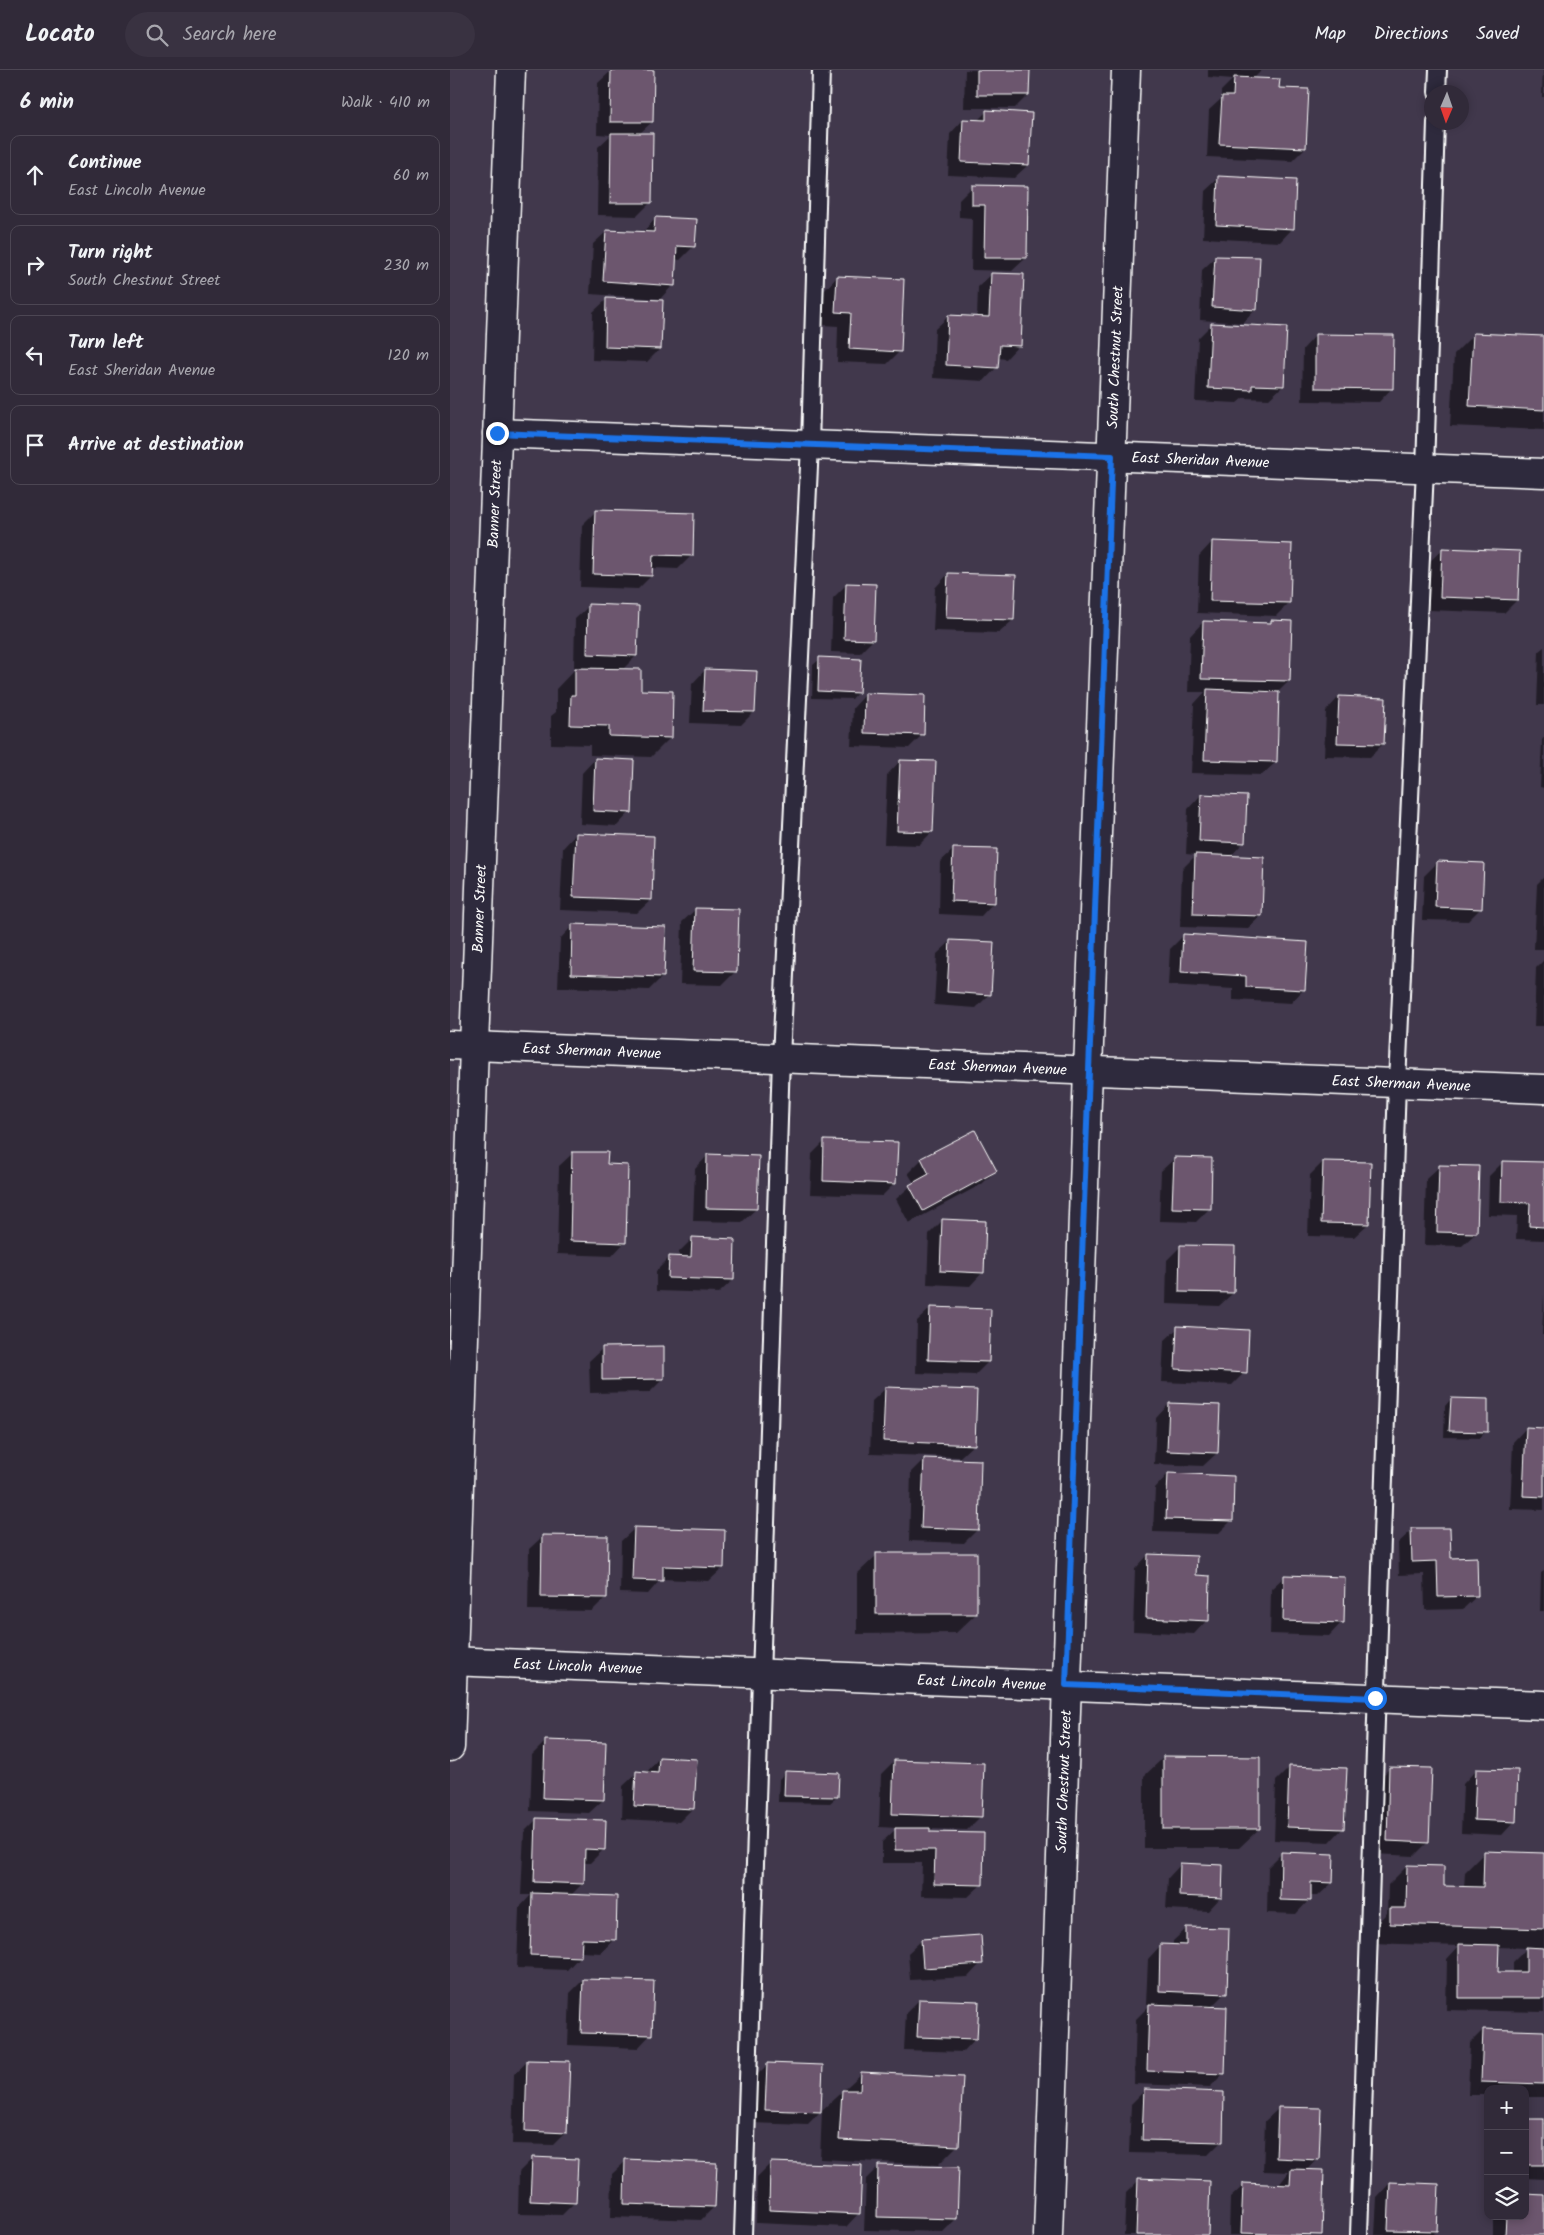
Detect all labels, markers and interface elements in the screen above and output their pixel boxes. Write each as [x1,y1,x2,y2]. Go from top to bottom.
search box [125,12,475,57]
text: Locato [25,15,95,54]
text: Search here [183,20,276,50]
text: Map [1314,20,1346,49]
text: Directions [1374,20,1448,49]
text: Saved [1476,20,1519,49]
icon: search [143,21,171,49]
north arrow [1424,85,1469,130]
text: 6 min [20,86,74,119]
text: Walk · 410 m [341,90,430,115]
text: Continue [68,148,141,178]
icon: ahead [21,161,49,189]
text: 60 m [393,163,429,188]
text: East Lincoln Avenue [68,178,206,203]
text: Turn right [68,238,153,268]
icon: right [21,251,49,279]
text: 230 m [383,253,429,278]
text: South Chestnut Street [68,268,220,293]
street label: South Chestnut Street [1101,285,1131,429]
text: Turn left [68,328,143,358]
icon: left [21,341,49,369]
text: 120 m [388,343,429,368]
text: East Sheridan Avenue [68,358,215,383]
route end [486,422,509,445]
text: Arrive at destination [68,430,244,460]
icon: arrive [21,431,49,459]
street label: East Sheridan Avenue [1131,446,1270,476]
street label: Banner Street [482,459,509,548]
street label: Banner Street [467,864,494,953]
street label: East Sherman Avenue [522,1037,662,1066]
street label: East Sherman Avenue [928,1053,1068,1083]
street label: East Sherman Avenue [1331,1069,1471,1099]
street label: East Lincoln Avenue [513,1653,643,1682]
street label: East Lincoln Avenue [916,1669,1047,1698]
route start [1364,1687,1387,1710]
street label: South Chestnut Street [1050,1709,1079,1853]
map controls [1484,2085,1529,2220]
button: + [1484,2085,1529,2130]
button: − [1484,2130,1529,2175]
button: layers [1484,2175,1529,2220]

